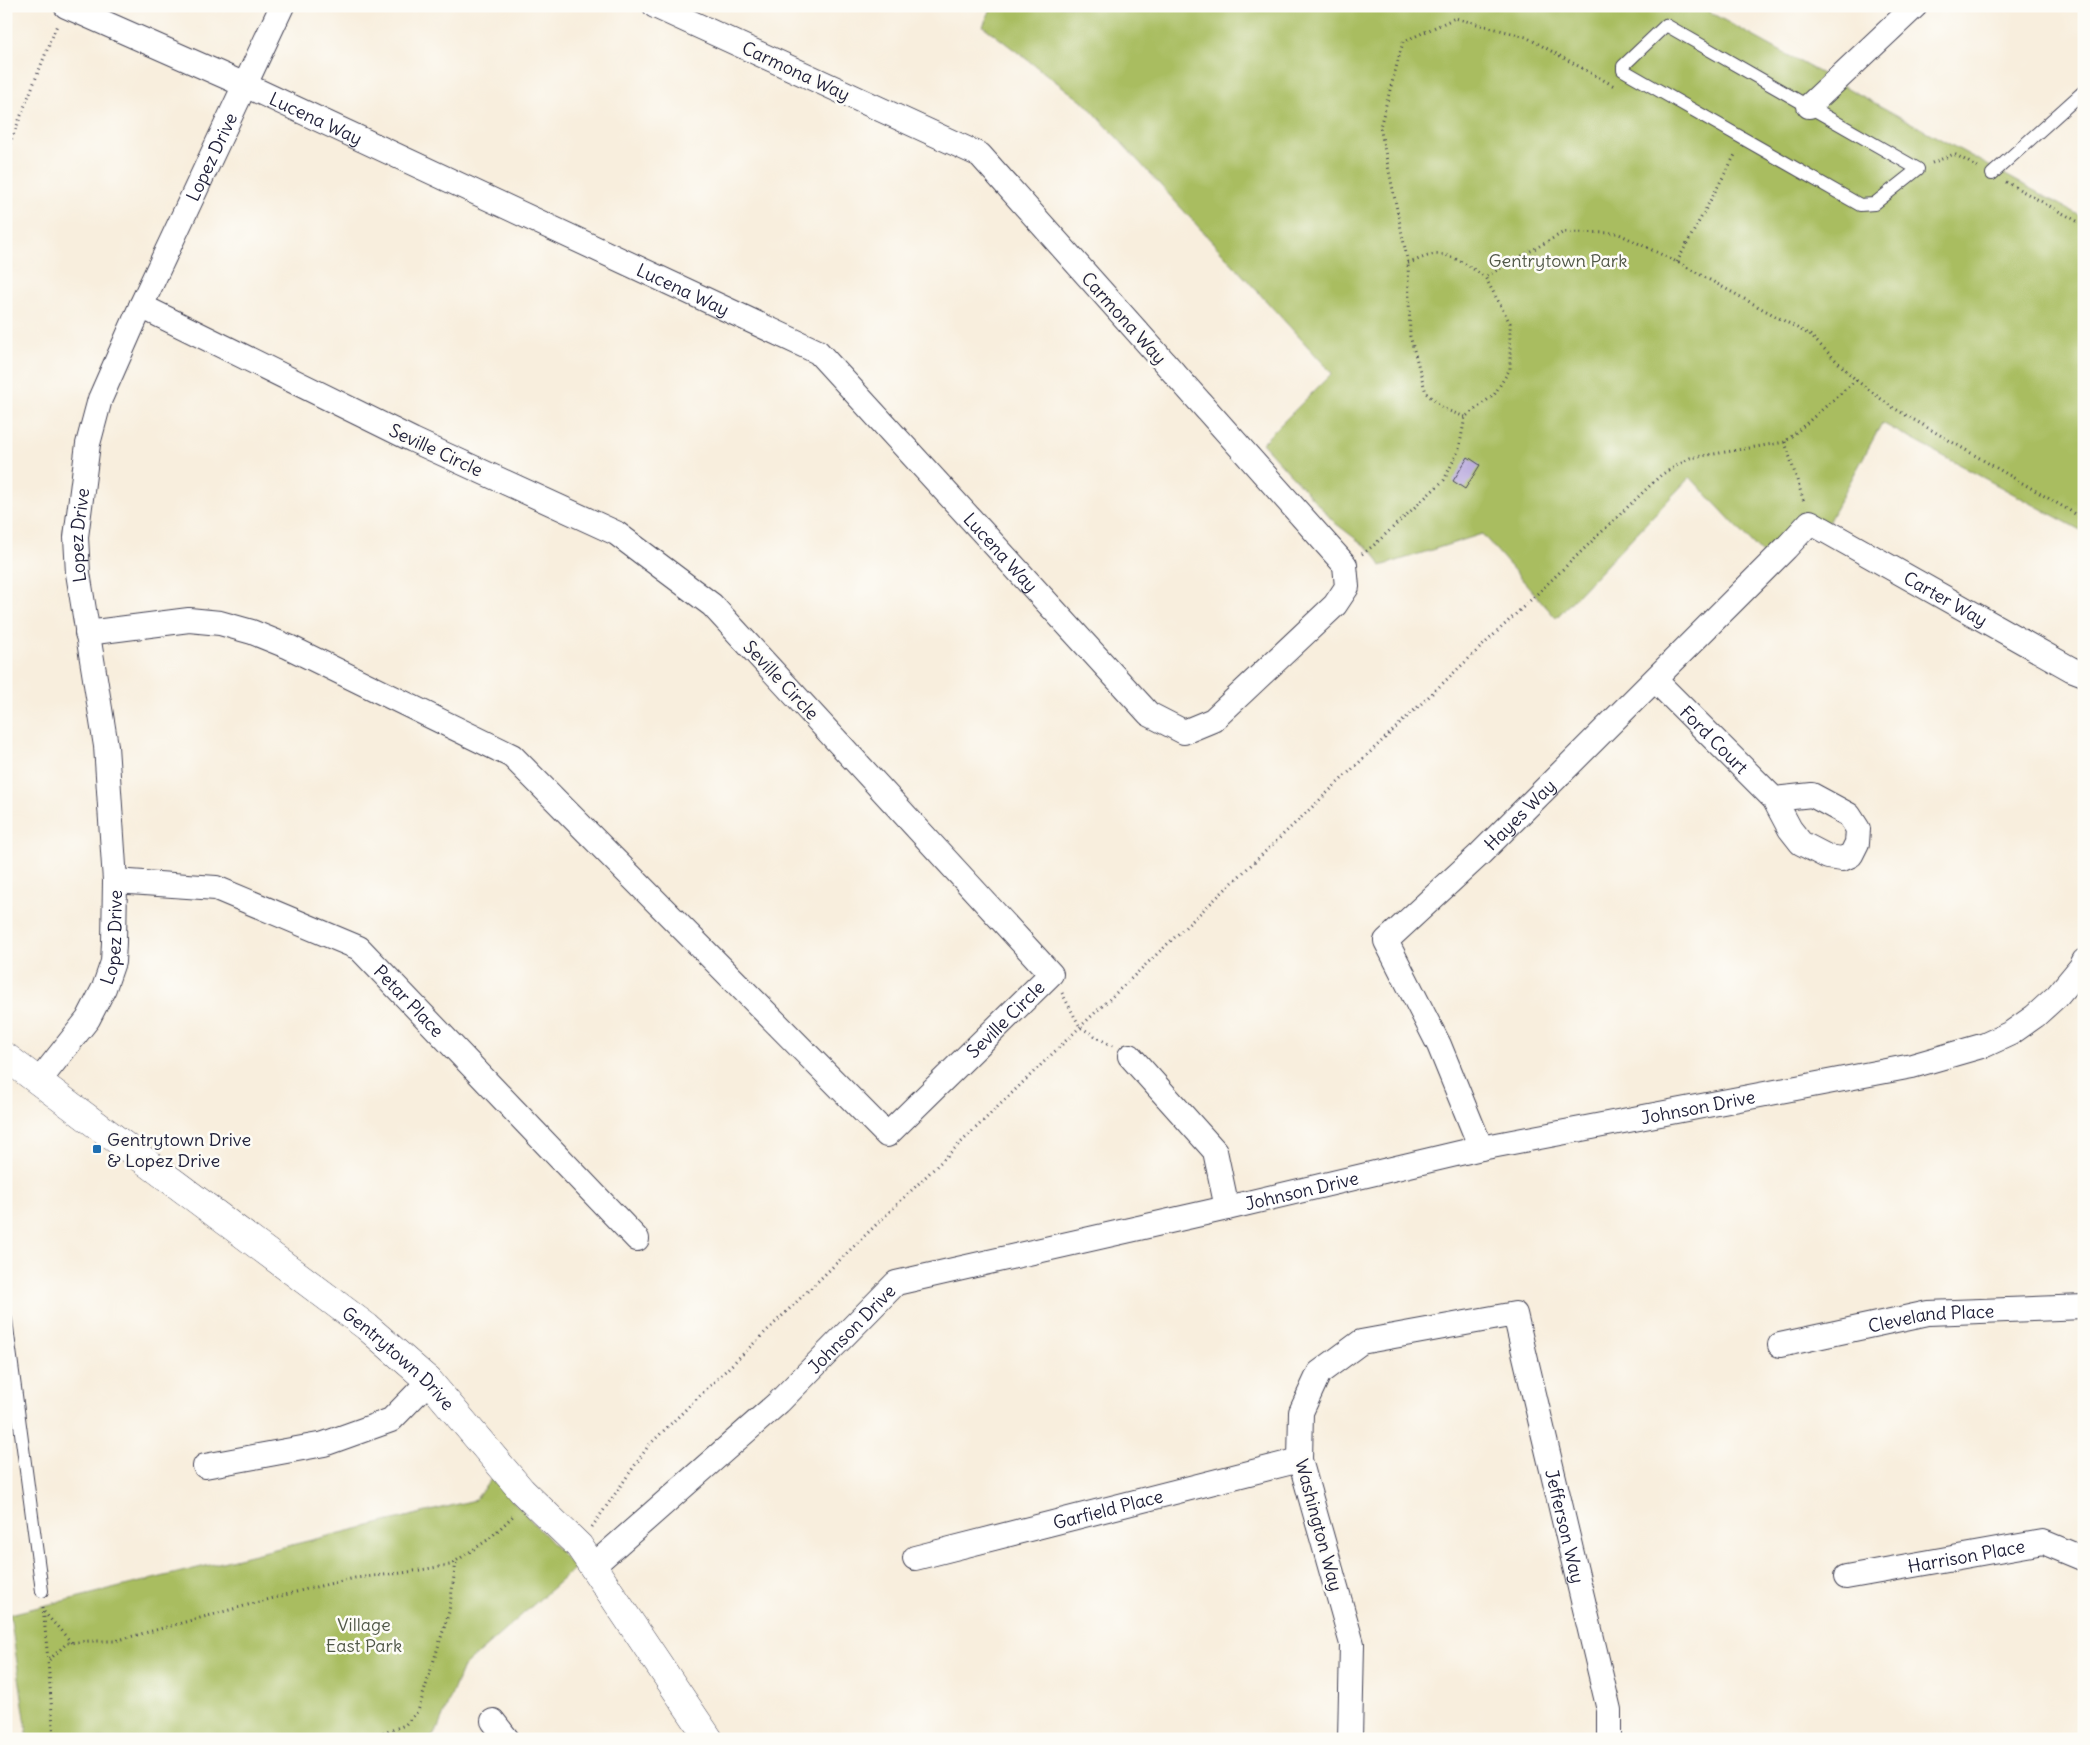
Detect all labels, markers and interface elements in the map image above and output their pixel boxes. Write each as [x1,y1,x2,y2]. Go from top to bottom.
street label: Carmona Way [738,36,854,106]
street label: Lucena Way [266,87,366,150]
street label: Lopez Drive [181,109,242,205]
park label: Gentrytown Park [1489,249,1627,272]
street label: Lucena Way [633,258,733,321]
street label: Carmona Way [1077,267,1171,369]
street label: Seville Circle [386,418,486,482]
street label: Lopez Drive [64,486,94,584]
street label: Lucena Way [959,508,1043,597]
street label: Carter Way [1900,566,1992,631]
street label: Seville Circle [738,635,824,725]
street label: Ford Court [1675,700,1753,778]
street label: Hayes Way [1479,774,1560,855]
street label: Lopez Drive [95,890,126,988]
street label: Petar Place [369,960,449,1042]
street label: Seville Circle [961,976,1049,1063]
street label: Johnson Drive [1639,1085,1757,1129]
place label: Gentrytown Drive & Lopez Drive [107,1128,251,1172]
marker: Gentrytown Drive & Lopez Drive [91,1143,103,1155]
street label: Johnson Drive [1243,1166,1361,1215]
street label: Johnson Drive [802,1279,900,1378]
street label: Cleveland Place [1866,1299,1995,1337]
street label: Gentrytown Drive [338,1301,460,1415]
street label: Washington Way [1290,1456,1348,1594]
street label: Jefferson Way [1541,1467,1590,1586]
street label: Garfield Place [1050,1484,1165,1534]
street label: Harrison Place [1906,1534,2027,1577]
park label: Village East Park [326,1613,402,1657]

